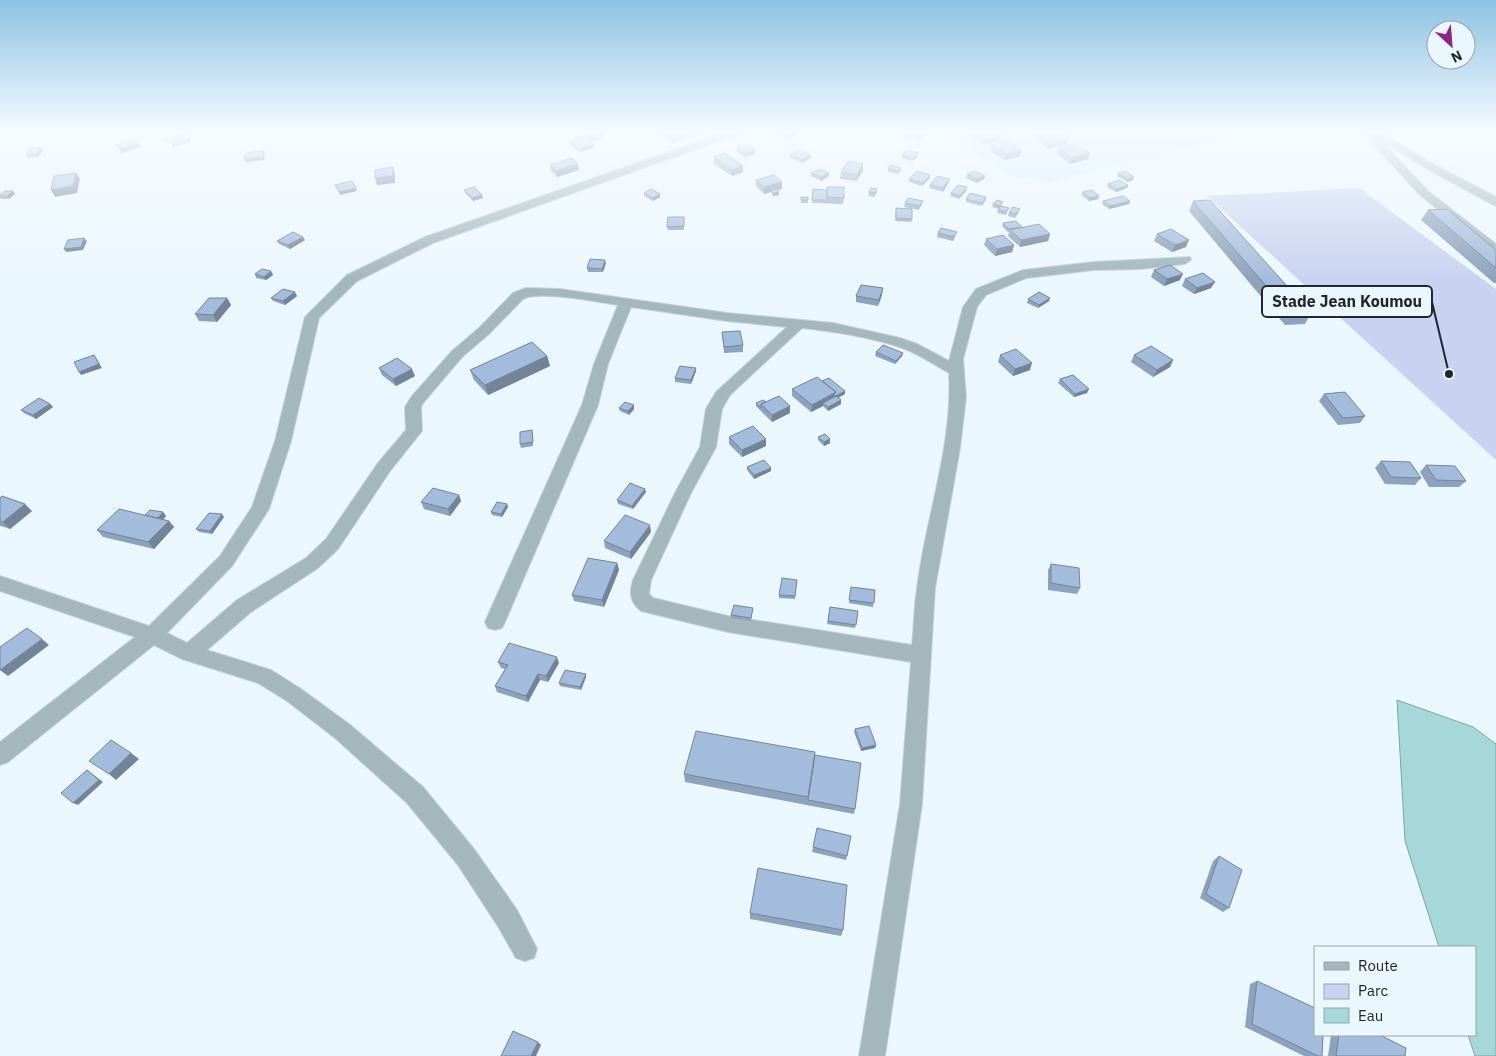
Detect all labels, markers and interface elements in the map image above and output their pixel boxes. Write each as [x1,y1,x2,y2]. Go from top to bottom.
north arrow [1426,20,1476,70]
text: N [1448,46,1465,67]
callout: Stade Jean Koumou [1262,286,1432,317]
text: Stade Jean Koumou [1272,291,1422,311]
legend [1314,946,1476,1036]
text: Route [1358,956,1398,975]
text: Parc [1358,981,1388,1000]
text: Eau [1358,1006,1383,1025]

